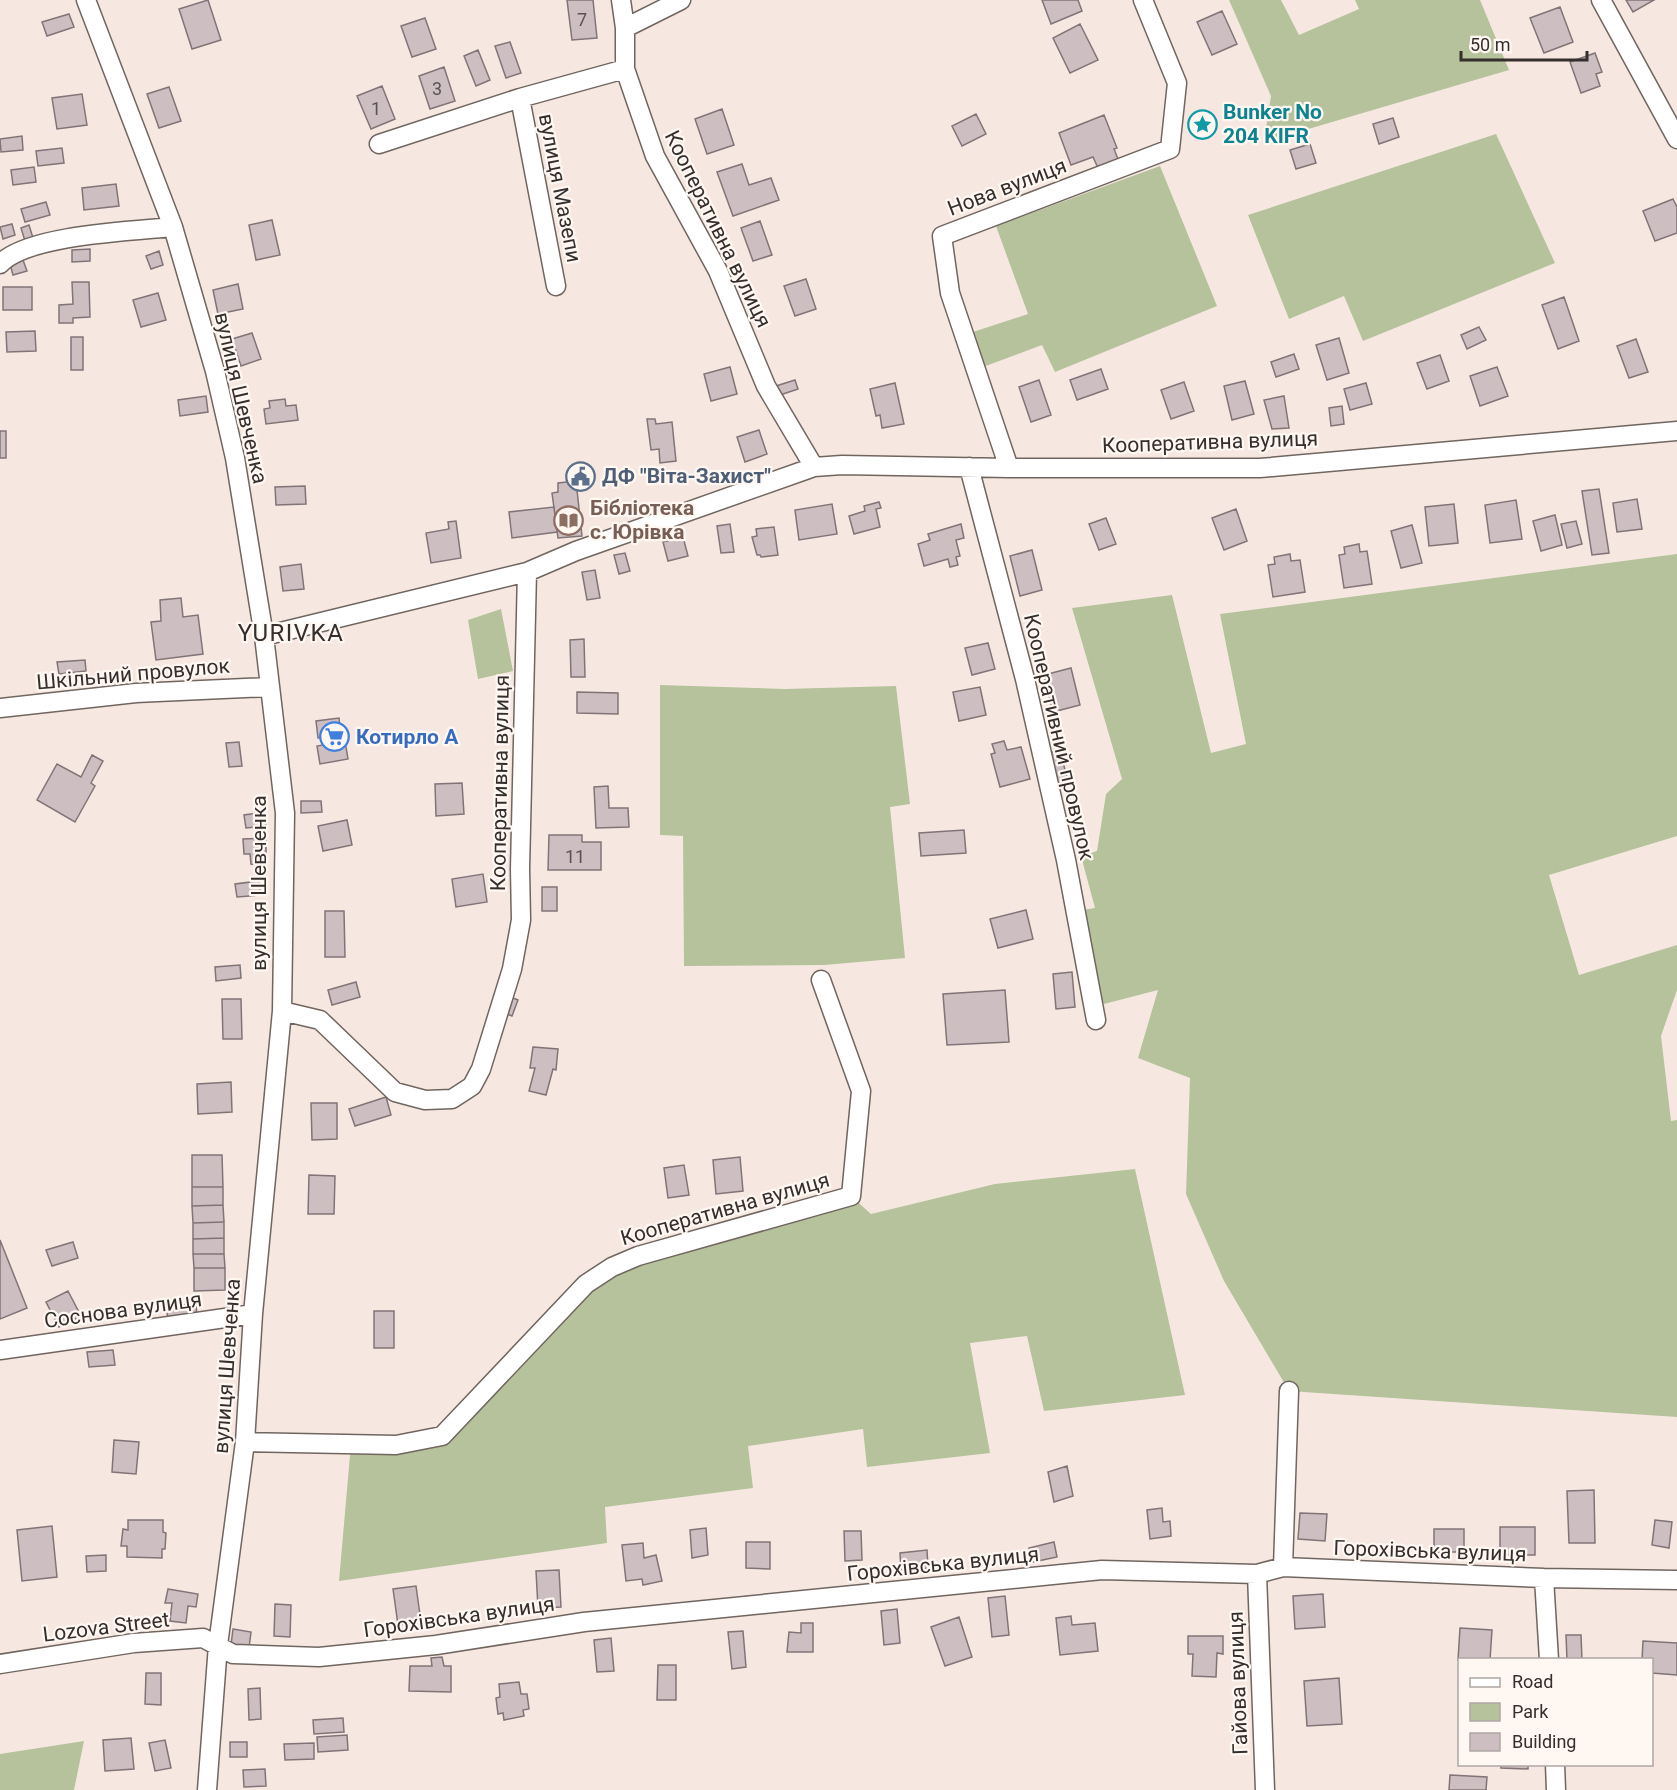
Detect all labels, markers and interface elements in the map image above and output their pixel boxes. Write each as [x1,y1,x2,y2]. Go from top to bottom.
house number: 7 [577,9,587,30]
scale bar [1461,24,1587,62]
text: 50 m [1470,34,1510,55]
house number: 3 [432,78,442,99]
house number: 1 [371,98,381,119]
place label: Bunker No 204 KIFR [1223,100,1322,148]
place icon: Bunker No 204 KIFR [1186,108,1218,140]
street label: вулиця Мазепи [534,112,586,264]
street label: Кооперативна вулиця [660,127,776,331]
street label: Нова вулиця [944,153,1070,221]
street label: вулиця Шевченка [210,310,272,486]
street label: Кооперативна вулиця [1102,426,1318,458]
public building icon: ДФ "Віта-Захист" [565,460,597,492]
place label: ДФ "Віта-Захист" [602,464,771,488]
place label: Бібліотека с. Юрівка [590,496,694,544]
library icon: Бібліотека с. Юрівка [553,504,585,536]
street label: Кооперативний провулок [1019,612,1099,863]
district label: YURIVKA [238,619,344,647]
street label: Шкільний провулок [35,654,231,694]
street label: Кооперативна вулиця [486,675,514,891]
supermarket icon: Котирло А [319,721,351,753]
place label: Котирло А [356,725,459,749]
street label: вулиця Шевченка [247,795,271,971]
house number: 11 [565,846,585,867]
street label: Кооперативна вулиця [618,1168,832,1250]
street label: вулиця Шевченка [209,1278,245,1454]
street label: Соснова вулиця [43,1287,203,1333]
street label: Горохівська вулиця [1333,1536,1527,1566]
street label: Горохівська вулиця [846,1542,1040,1586]
street label: Горохівська вулиця [362,1592,556,1642]
street label: Lozova Street [41,1607,171,1647]
street label: Гайова вулиця [1224,1611,1252,1755]
legend [1458,1658,1653,1766]
text: Road [1512,1671,1553,1692]
text: Park [1512,1701,1549,1722]
text: Building [1512,1731,1576,1752]

